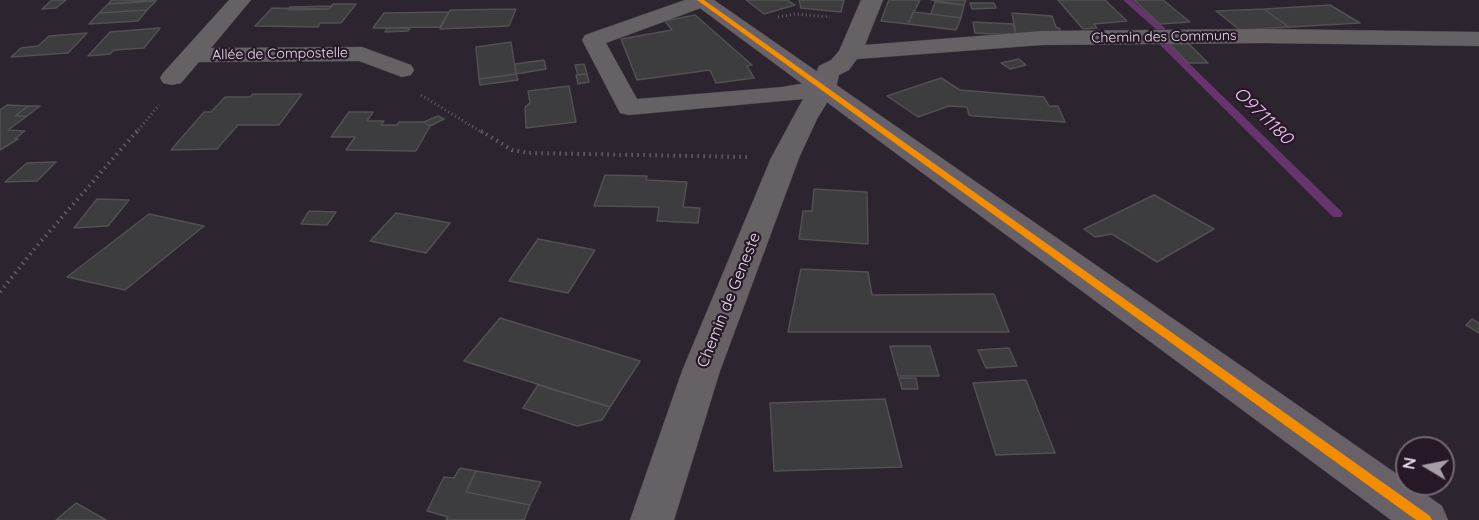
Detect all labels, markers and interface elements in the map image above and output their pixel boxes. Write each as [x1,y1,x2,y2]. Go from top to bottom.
street label: Chemin des Communs [1091,27,1237,47]
street label: Allée de Compostelle [212,44,348,64]
water label: O9711180 [1229,83,1297,149]
street label: Chemin de Geneste [693,230,765,370]
north arrow [1395,436,1455,496]
text: N [1398,456,1420,471]

